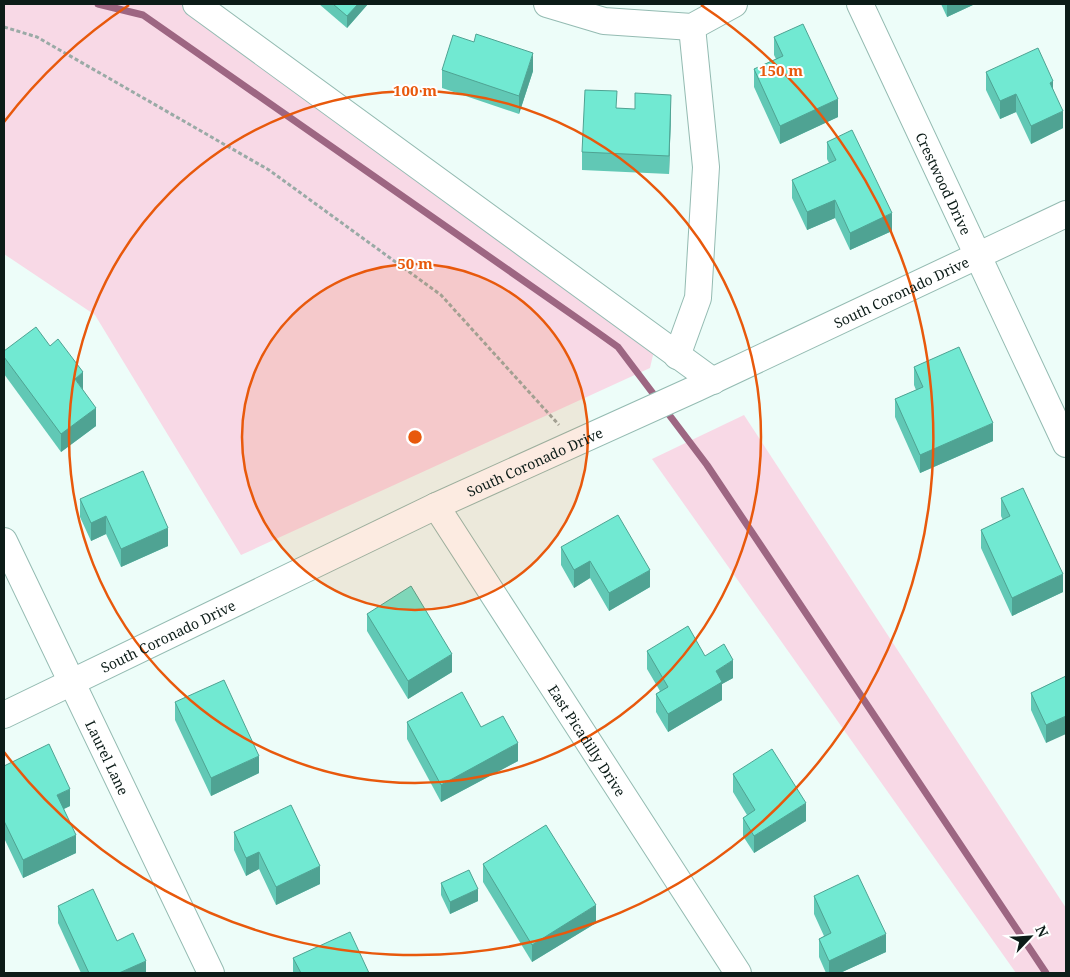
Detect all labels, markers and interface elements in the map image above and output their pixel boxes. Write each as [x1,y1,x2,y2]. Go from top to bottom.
text: 150 m [759,60,803,80]
text: 100 m [393,80,437,100]
street label: Crestwood Drive [912,129,976,238]
street label: South Coronado Drive [830,252,972,332]
text: 50 m [397,253,433,273]
street label: South Coronado Drive [463,422,606,501]
centre of rings [406,428,424,446]
street label: South Coronado Drive [97,595,238,676]
street label: East Picadilly Drive [544,681,631,800]
street label: Laurel Lane [82,717,134,798]
north arrow [1005,912,1055,962]
text: N [1031,922,1053,940]

